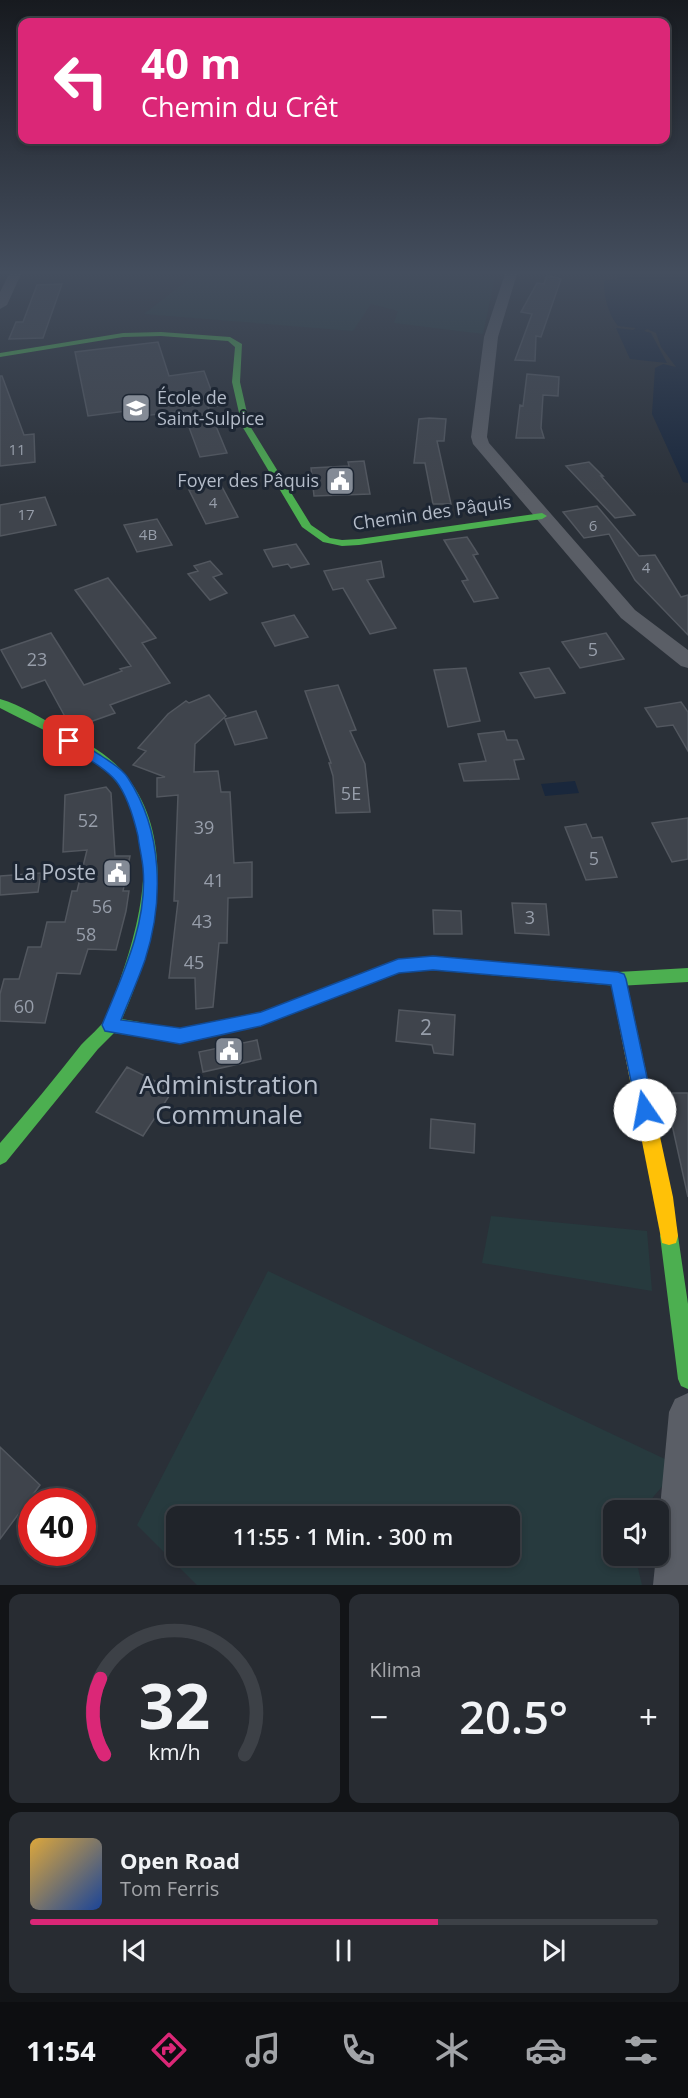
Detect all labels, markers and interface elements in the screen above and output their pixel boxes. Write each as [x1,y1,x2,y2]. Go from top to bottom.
text: 40 m [141,34,241,91]
icon: left [42,42,120,120]
text: Chemin du Crêt [141,88,338,125]
place label: École de Saint-Sulpice [157,385,264,430]
school or university icon: École de Saint-Sulpice [120,392,152,424]
house number: 11 [8,439,26,459]
public building icon: Foyer des Pâquis [324,465,356,497]
place label: Foyer des Pâquis [177,468,319,492]
street label: Chemin des Pâquis [351,489,513,535]
house number: 4 [209,492,218,512]
house number: 17 [17,504,35,524]
house number: 6 [589,515,597,535]
house number: 4B [139,524,157,544]
house number: 4 [642,557,651,577]
house number: 5 [588,637,598,661]
house number: 23 [27,647,47,671]
pin [43,715,94,766]
icon: arrive [52,724,85,757]
house number: 5E [341,781,361,805]
house number: 52 [78,808,98,832]
house number: 39 [194,815,214,839]
house number: 5 [589,846,599,870]
public building icon: La Poste [101,857,133,889]
place label: La Poste [13,858,96,886]
house number: 41 [204,868,224,892]
house number: 56 [92,894,112,918]
house number: 3 [525,905,535,929]
house number: 43 [192,909,212,933]
house number: 58 [76,922,96,946]
house number: 45 [184,950,204,974]
house number: 60 [14,994,34,1018]
house number: 2 [420,1013,432,1041]
public building icon: Administration Communale [213,1035,245,1067]
place label: Administration Communale [139,1066,319,1132]
position arrow [613,1078,677,1142]
speed limit sign: 40 [18,1488,96,1566]
map controls [603,1500,669,1566]
button: sound [603,1500,669,1566]
text: 11:55 · 1 Min. · 300 m [233,1521,453,1551]
text: Klima [370,1656,421,1683]
text: 32 [139,1662,210,1747]
text: 20.5° [459,1686,568,1747]
text: − [370,1694,388,1739]
text: + [639,1694,658,1739]
text: km/h [148,1738,200,1767]
text: Open Road [120,1845,240,1875]
text: Tom Ferris [120,1875,219,1902]
icon: previous [118,1934,151,1967]
icon: pause [327,1934,360,1967]
icon: next [537,1934,570,1967]
icon: directions [148,2029,190,2071]
icon: music [242,2029,284,2071]
icon: phone [337,2029,379,2071]
icon: climate [431,2029,473,2071]
icon: car [525,2029,567,2071]
icon: filters [620,2029,662,2071]
text: 11:54 [26,2032,96,2069]

